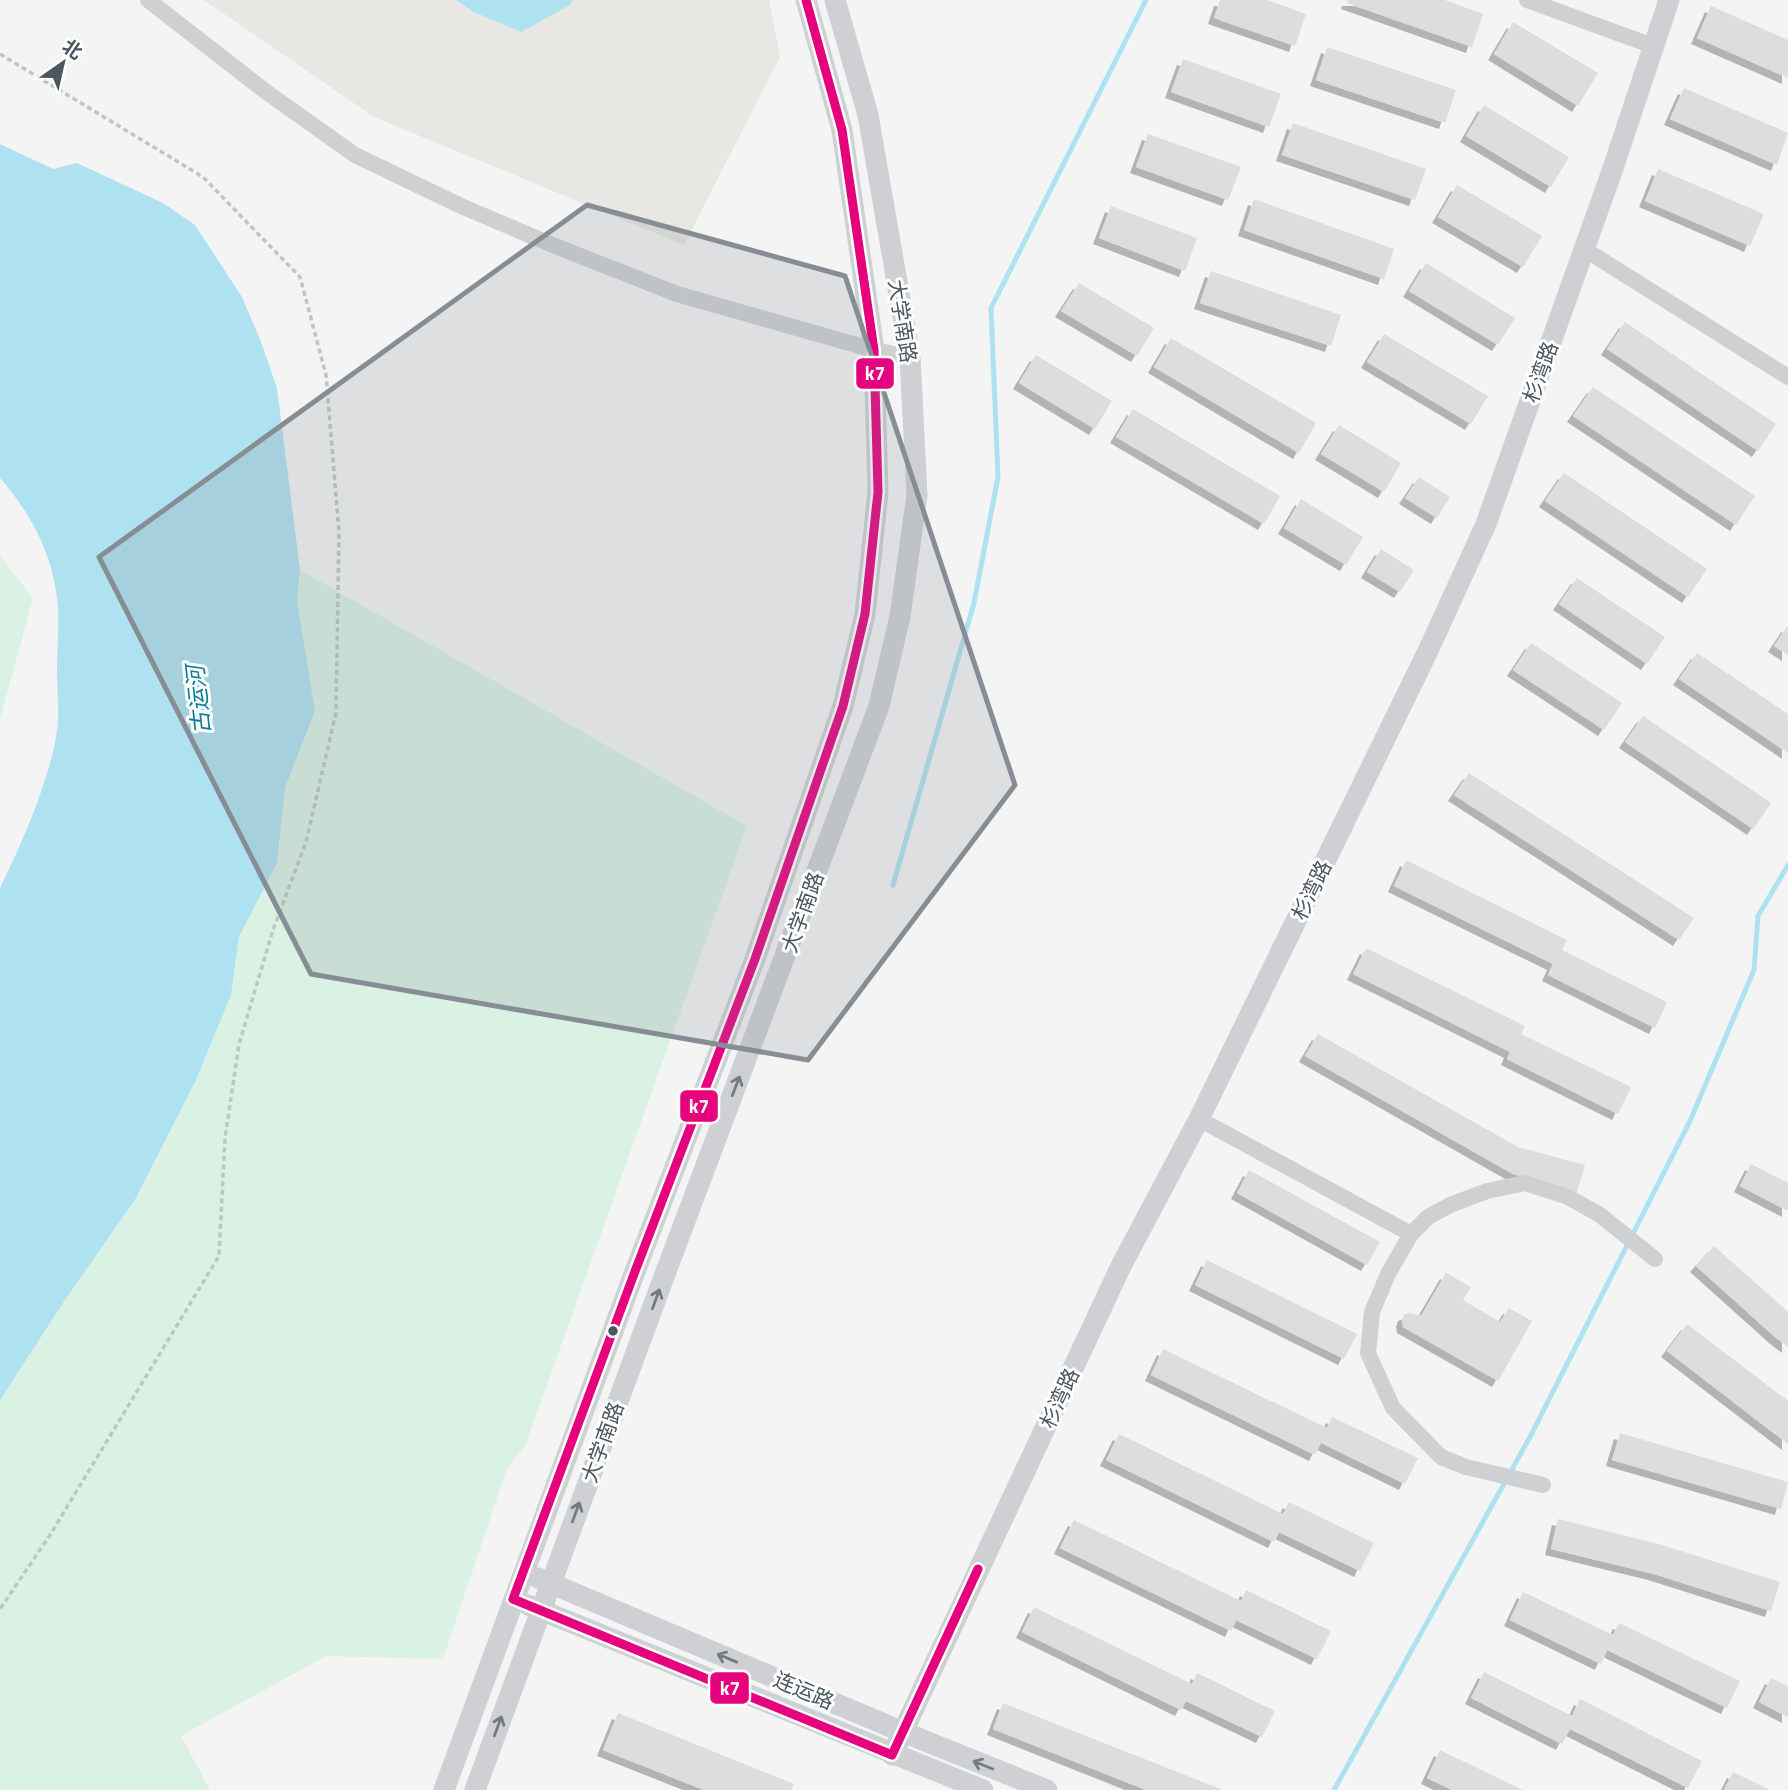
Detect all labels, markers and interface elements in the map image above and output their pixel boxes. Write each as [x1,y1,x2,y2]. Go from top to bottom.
north arrow [28,28,98,98]
text: 北 [57,31,89,66]
street label: 大学南路 [881,277,925,365]
street label: 杉湾路 [1514,337,1566,407]
line badge: k7 [855,357,895,390]
text: k7 [865,358,885,387]
water label: 古运河 [177,660,219,736]
street label: 杉湾路 [1283,855,1339,925]
street label: 大学南路 [773,867,831,957]
one-way arrow [731,1076,744,1098]
line badge: k7 [679,1089,719,1123]
text: k7 [689,1091,709,1120]
one-way arrow [650,1289,663,1310]
unlabelled marker [606,1324,620,1338]
street label: 杉湾路 [1031,1363,1087,1433]
street label: 大学南路 [573,1397,631,1487]
one-way arrow [571,1502,584,1524]
one-way arrow [717,1651,739,1664]
street label: 连运路 [769,1663,839,1717]
line badge: k7 [709,1671,750,1705]
text: k7 [720,1673,740,1702]
one-way arrow [493,1715,505,1737]
one-way arrow [973,1757,995,1770]

